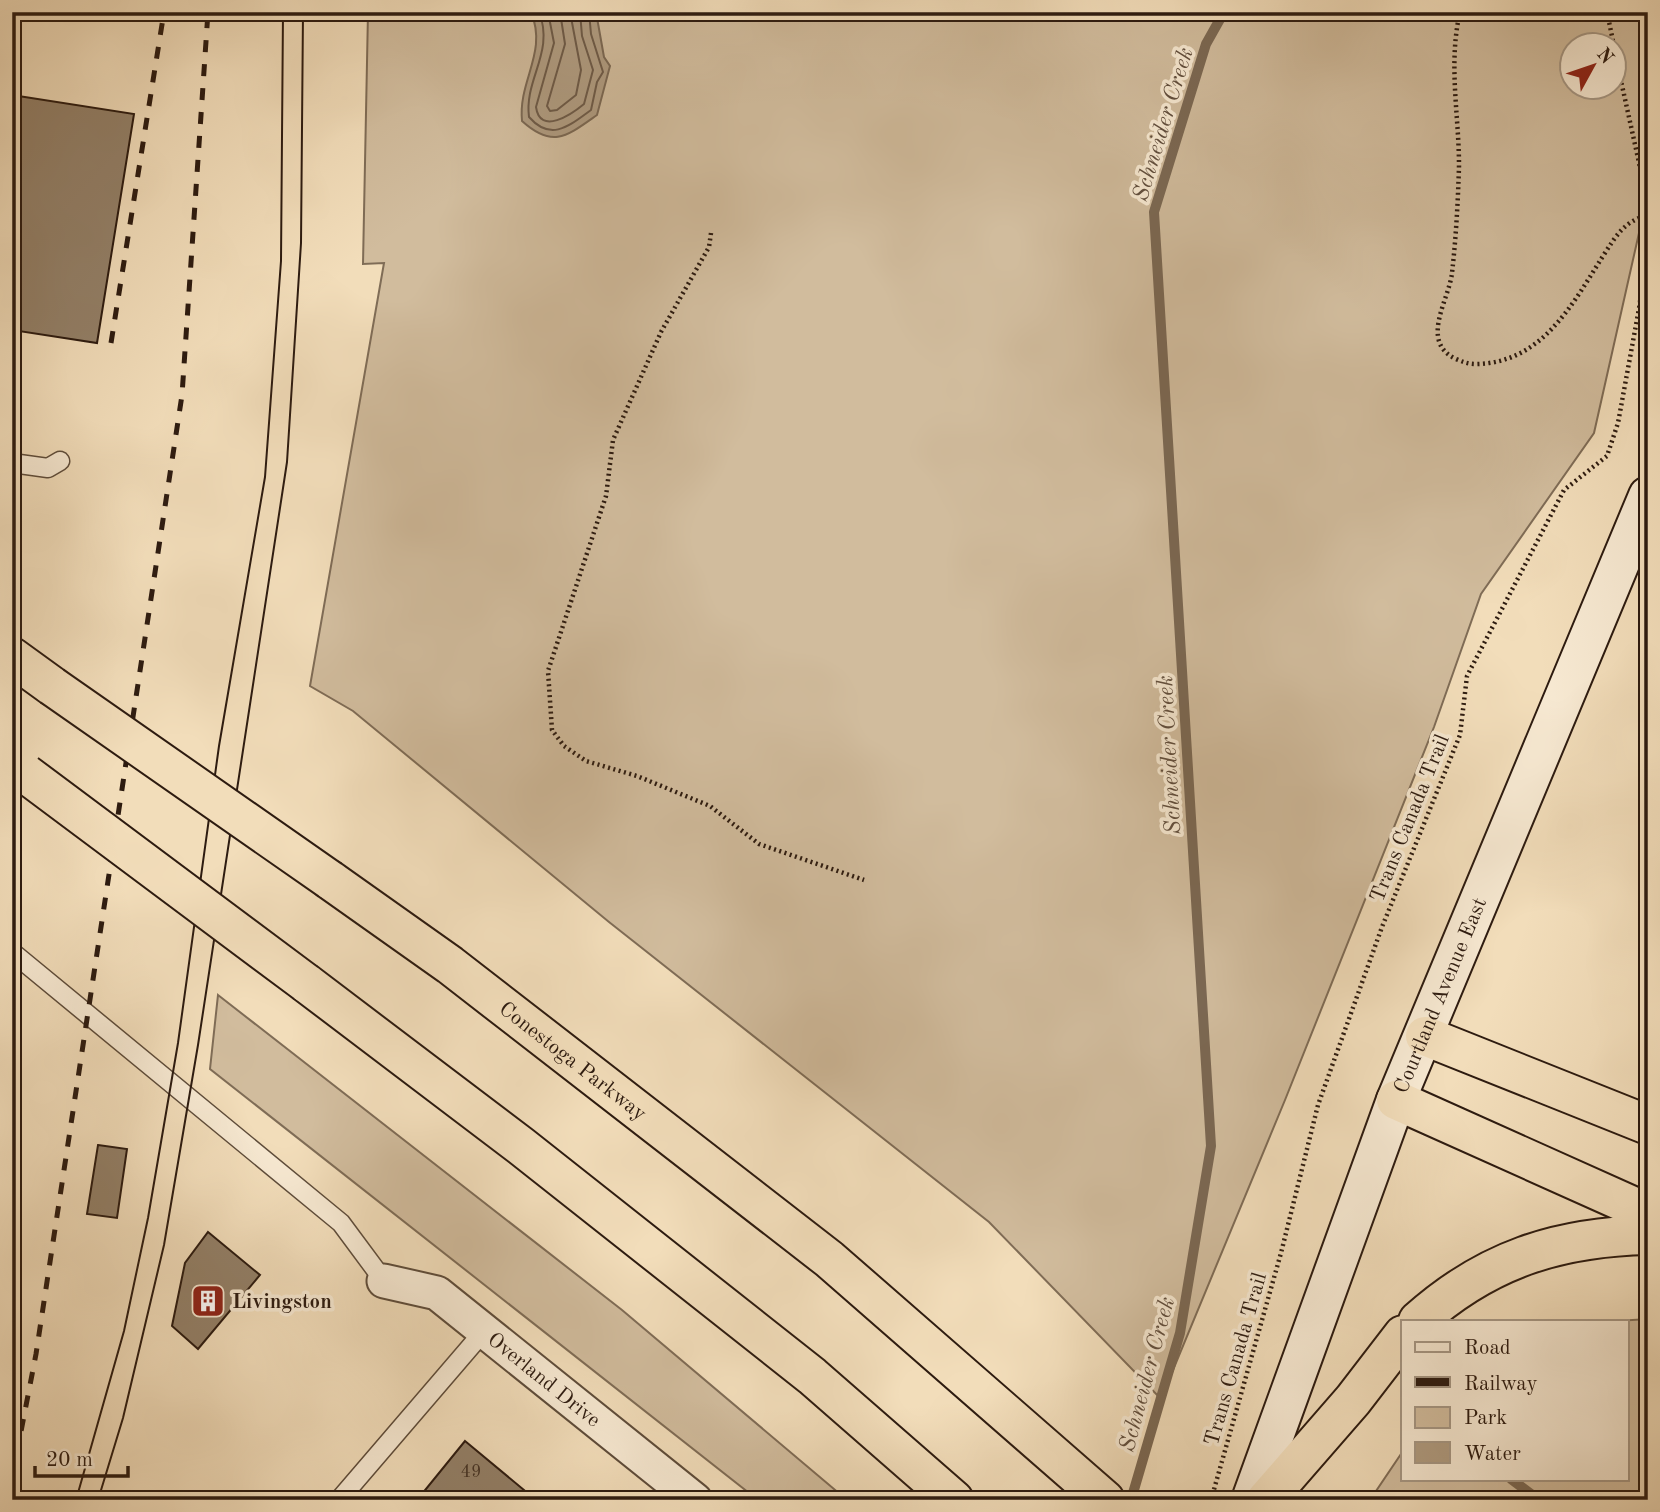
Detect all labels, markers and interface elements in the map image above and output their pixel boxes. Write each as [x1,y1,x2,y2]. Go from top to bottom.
north arrow [1558,32,1628,102]
water label: Schneider Creek [1129,45,1198,204]
text: N [1592,45,1616,69]
water label: Schneider Creek [1154,675,1185,835]
street label: Trans Canada Trail [1367,731,1454,905]
street label: Courtland Avenue East [1391,895,1491,1097]
street label: Conestoga Parkway [495,998,650,1125]
street label: Trans Canada Trail [1202,1270,1271,1448]
building icon: Livingston [189,1282,227,1320]
place label: Livingston [232,1292,332,1313]
water label: Schneider Creek [1116,1294,1179,1454]
legend [1401,1320,1628,1480]
street label: Overland Drive [483,1329,604,1432]
text: Road [1464,1338,1511,1359]
text: Railway [1464,1374,1538,1395]
text: Park [1464,1408,1507,1429]
scale bar [35,1435,128,1479]
text: Water [1464,1444,1521,1465]
text: 20 m [46,1450,93,1471]
house number: 49 [461,1463,481,1481]

